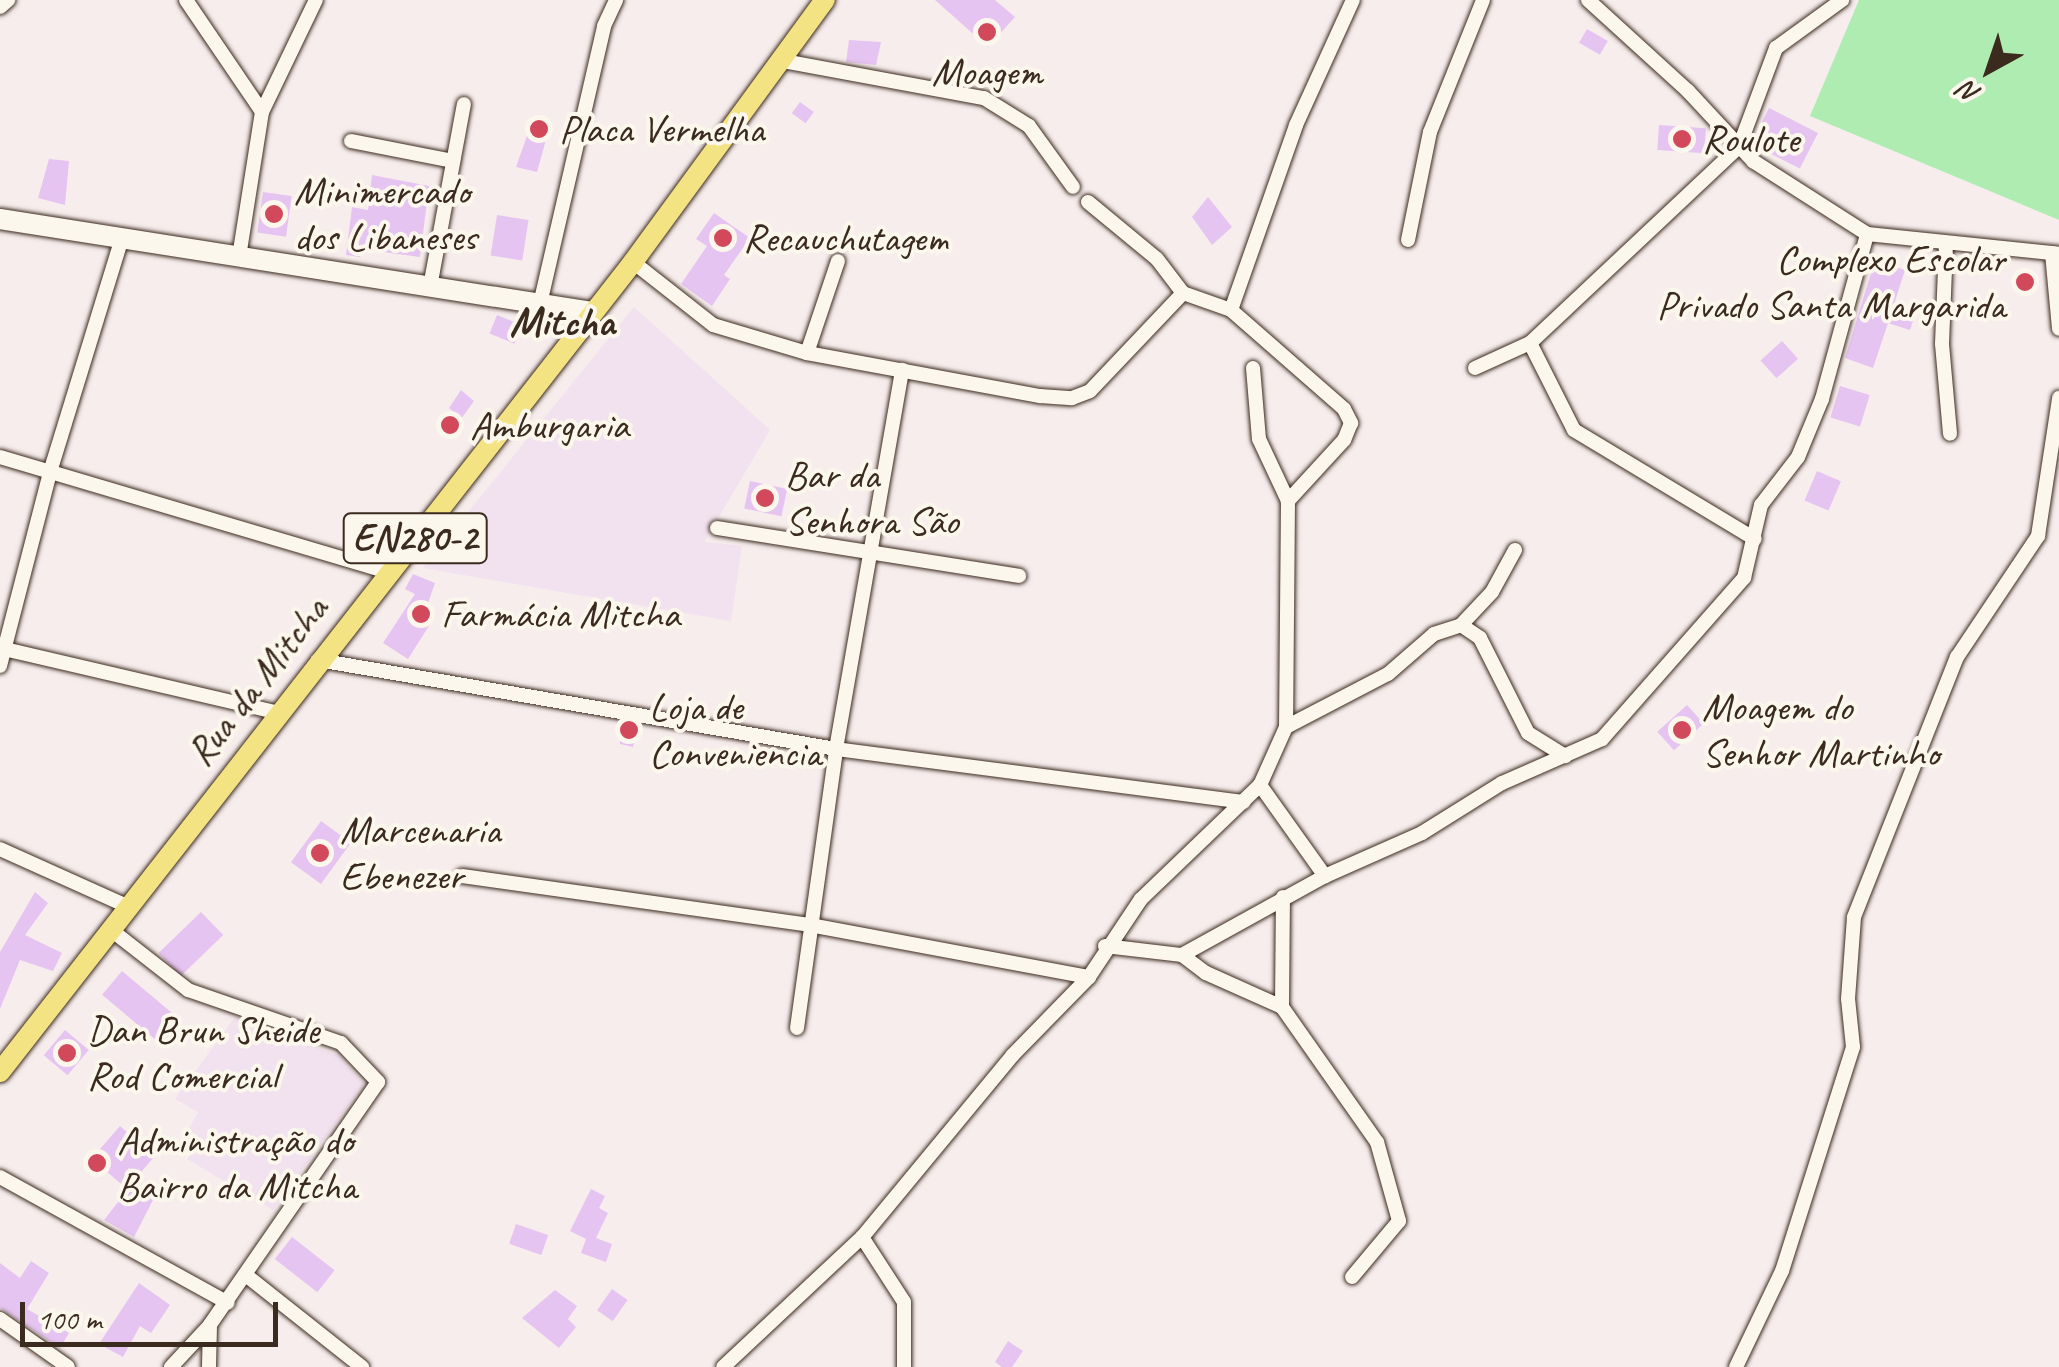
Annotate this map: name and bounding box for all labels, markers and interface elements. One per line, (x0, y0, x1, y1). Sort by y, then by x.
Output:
north arrow (1939, 20, 2039, 120)
marker: Moagem (976, 21, 998, 43)
place label: Moagem (932, 48, 1042, 96)
text: N (1952, 74, 1987, 112)
place label: Placa Vermelha (559, 105, 767, 153)
place label: Roulote (1702, 115, 1799, 163)
marker: Placa Vermelha (528, 118, 550, 140)
marker: Roulote (1671, 128, 1693, 150)
place label: Minimercado dos Libaneses (294, 167, 477, 261)
marker: Minimercado dos Libaneses (263, 203, 285, 225)
place label: Recauchutagem (743, 214, 948, 262)
marker: Recauchutagem (712, 227, 734, 249)
place label: Complexo Escolar Privado Santa Margarida (1656, 235, 2005, 329)
marker: Complexo Escolar Privado Santa Margarida (2014, 271, 2036, 293)
district label: Mitcha (510, 297, 614, 347)
place label: Amburgaria (470, 401, 629, 449)
marker: Amburgaria (439, 414, 461, 436)
place label: Bar da Senhora São (785, 451, 958, 545)
marker: Bar da Senhora São (754, 487, 776, 509)
road number: EN280-2 (342, 505, 488, 571)
street label: Rua da Mitcha (176, 587, 338, 775)
place label: Farmácia Mitcha (441, 590, 677, 638)
marker: Farmácia Mitcha (410, 603, 432, 625)
place label: Loja de Conveniencia (649, 683, 821, 777)
place label: Moagem do Senhor Martinho (1702, 683, 1940, 777)
marker: Loja de Conveniencia (618, 719, 640, 741)
marker: Moagem do Senhor Martinho (1671, 719, 1693, 741)
place label: Marcenaria Ebenezer (340, 806, 500, 900)
marker: Marcenaria Ebenezer (309, 842, 331, 864)
place label: Dan Brun Sheide Rod Comercial (87, 1006, 321, 1100)
marker: Dan Brun Sheide Rod Comercial (56, 1042, 78, 1064)
place label: Administração do Bairro da Mitcha (117, 1116, 356, 1210)
marker: Administração do Bairro da Mitcha (86, 1152, 108, 1174)
scale bar (25, 1282, 282, 1344)
text: 100 m (37, 1300, 102, 1338)

